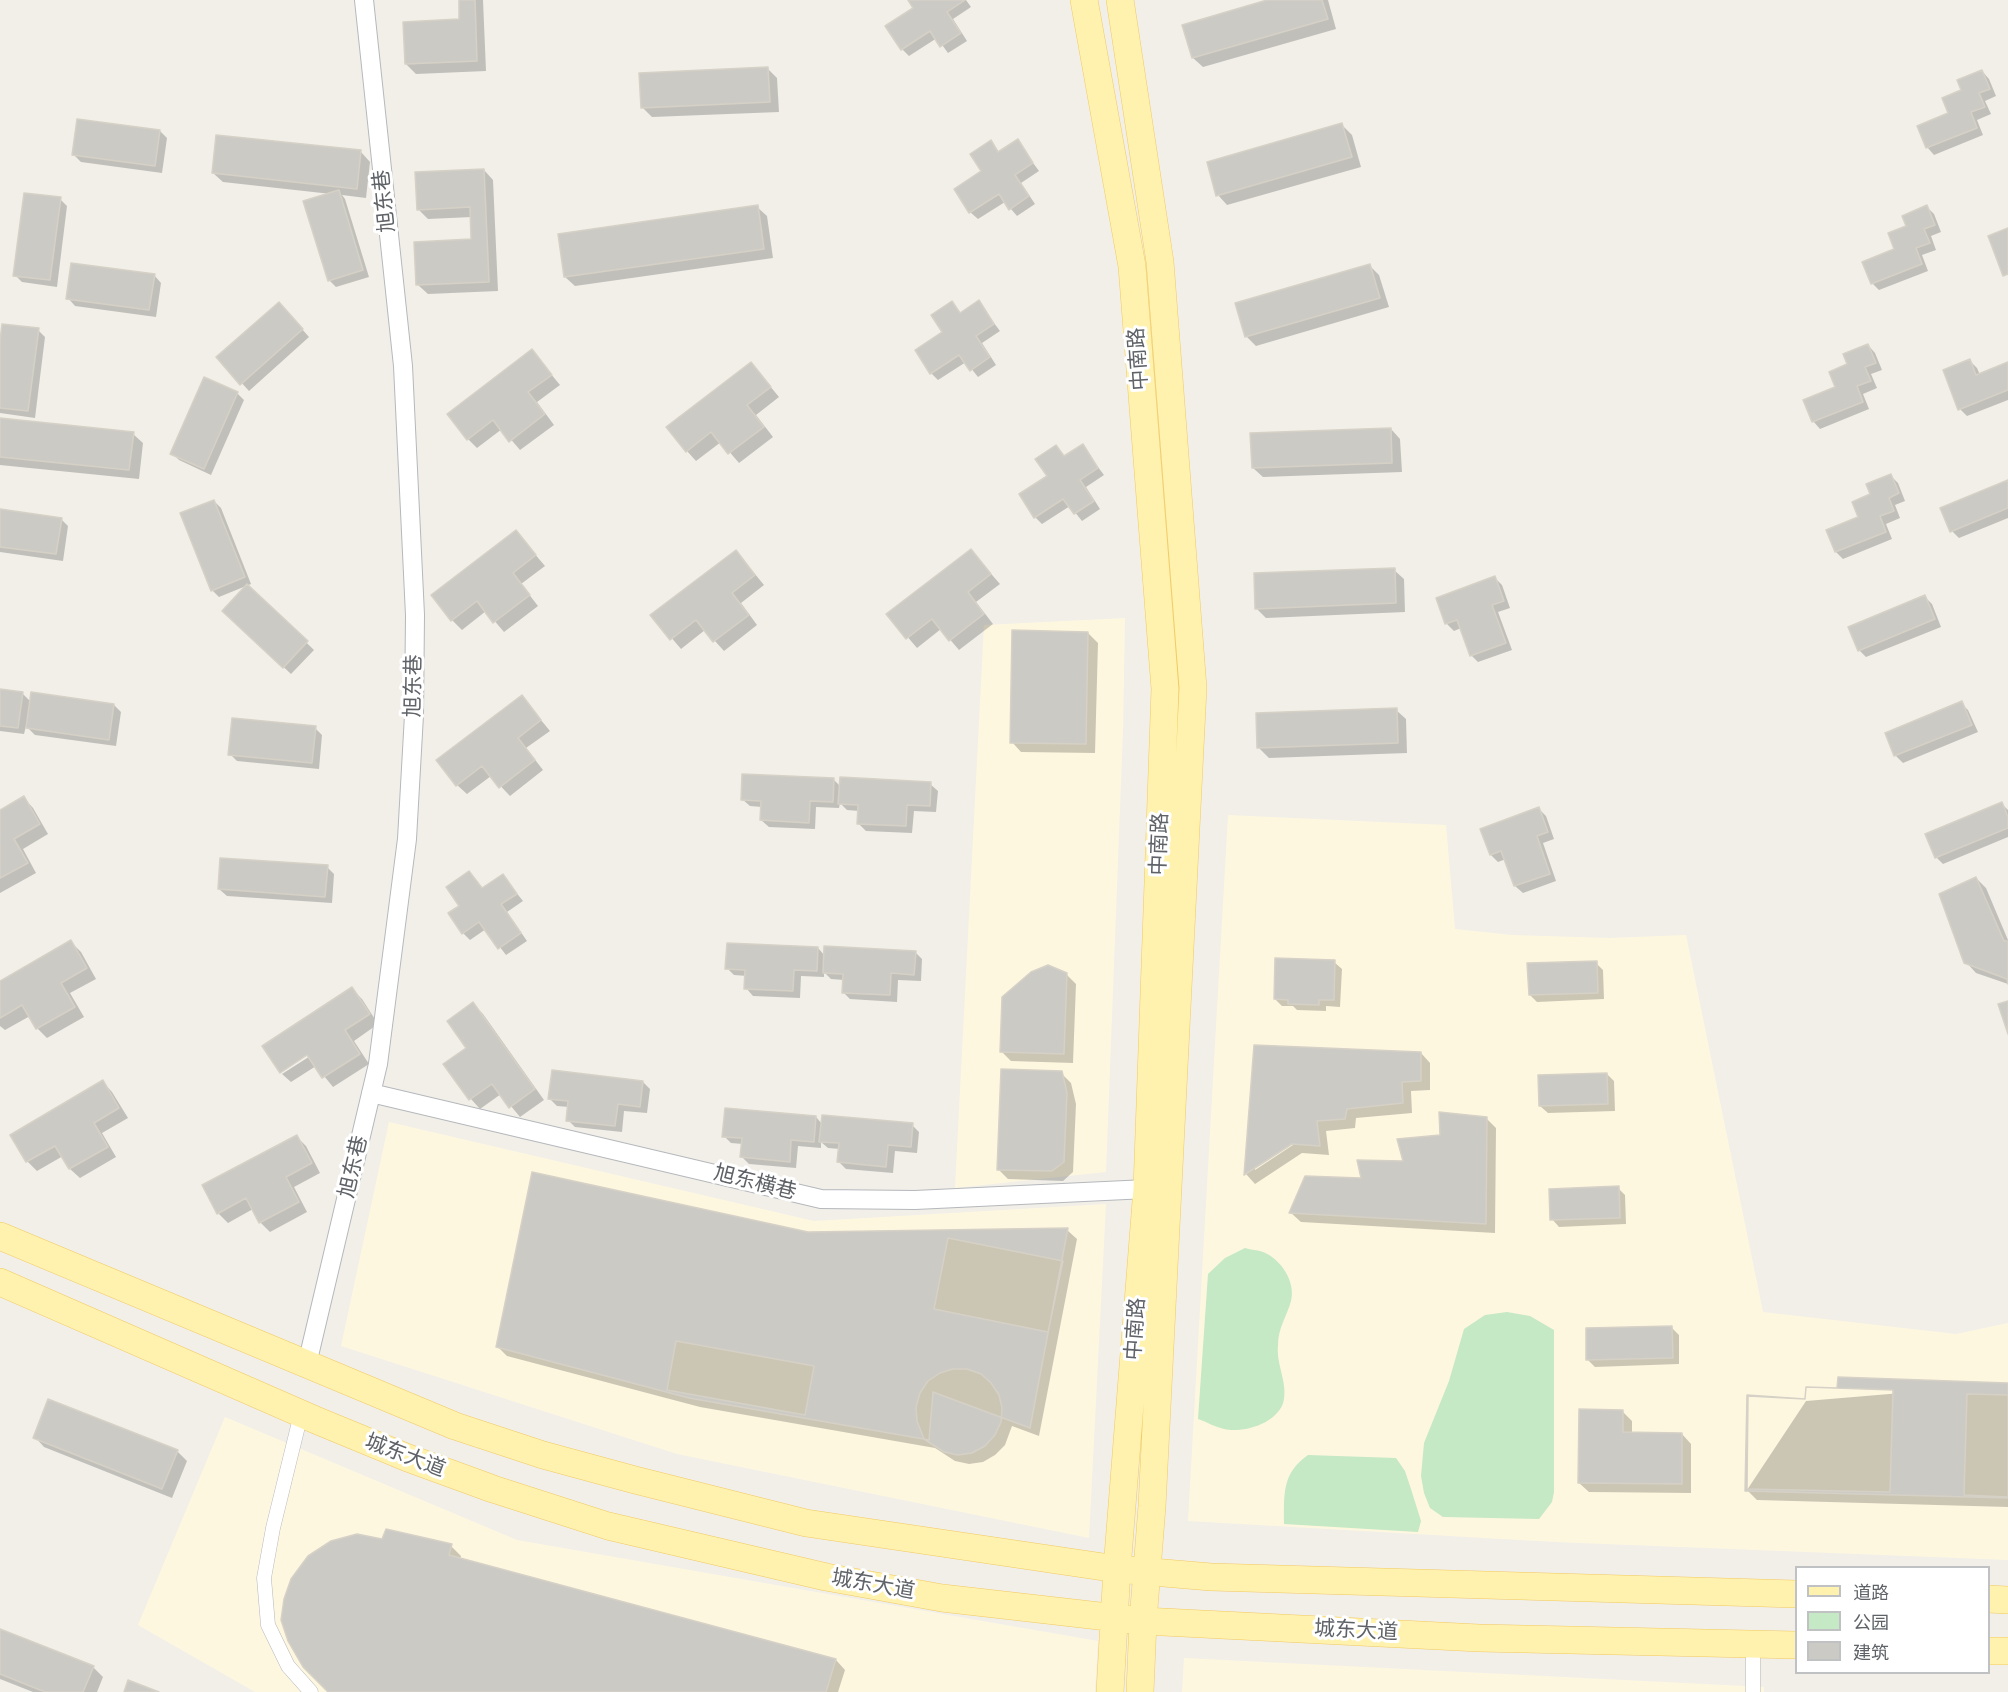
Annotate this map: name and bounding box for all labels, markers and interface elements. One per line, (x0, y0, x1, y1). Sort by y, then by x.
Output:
street label: 旭东巷 (369, 168, 401, 234)
street label: 中南路 (1124, 327, 1154, 391)
street label: 旭东巷 (401, 654, 427, 718)
street label: 中南路 (1146, 812, 1174, 876)
street label: 旭东巷 (335, 1133, 373, 1201)
street label: 旭东横巷 (711, 1161, 799, 1205)
street label: 中南路 (1121, 1297, 1151, 1361)
street label: 城东大道 (361, 1429, 449, 1483)
street label: 城东大道 (829, 1565, 917, 1605)
legend (1795, 1566, 1990, 1674)
text: 道路 (1853, 1582, 1889, 1604)
text: 公园 (1853, 1612, 1889, 1634)
street label: 城东大道 (1313, 1616, 1399, 1646)
text: 建筑 (1853, 1642, 1889, 1664)

